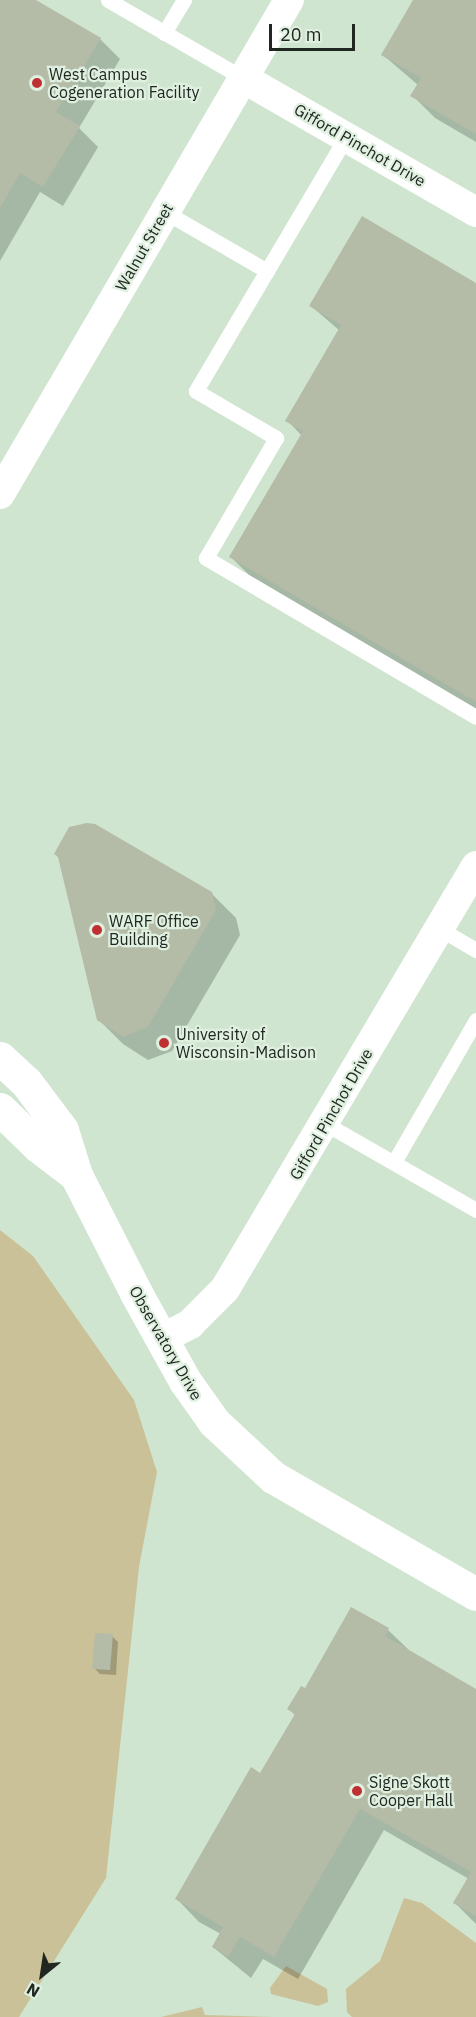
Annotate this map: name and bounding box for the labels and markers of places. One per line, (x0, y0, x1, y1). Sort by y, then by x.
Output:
place label: West Campus Cogeneration Facility (49, 64, 200, 102)
marker: West Campus Cogeneration Facility (30, 76, 44, 90)
place label: WARF Office Building (109, 911, 199, 949)
marker: WARF Office Building (90, 923, 104, 937)
place label: University of Wisconsin-Madison (176, 1024, 316, 1062)
marker: University of Wisconsin-Madison (157, 1036, 171, 1050)
place label: Signe Skott Cooper Hall (369, 1772, 453, 1810)
marker: Signe Skott Cooper Hall (350, 1784, 364, 1798)

